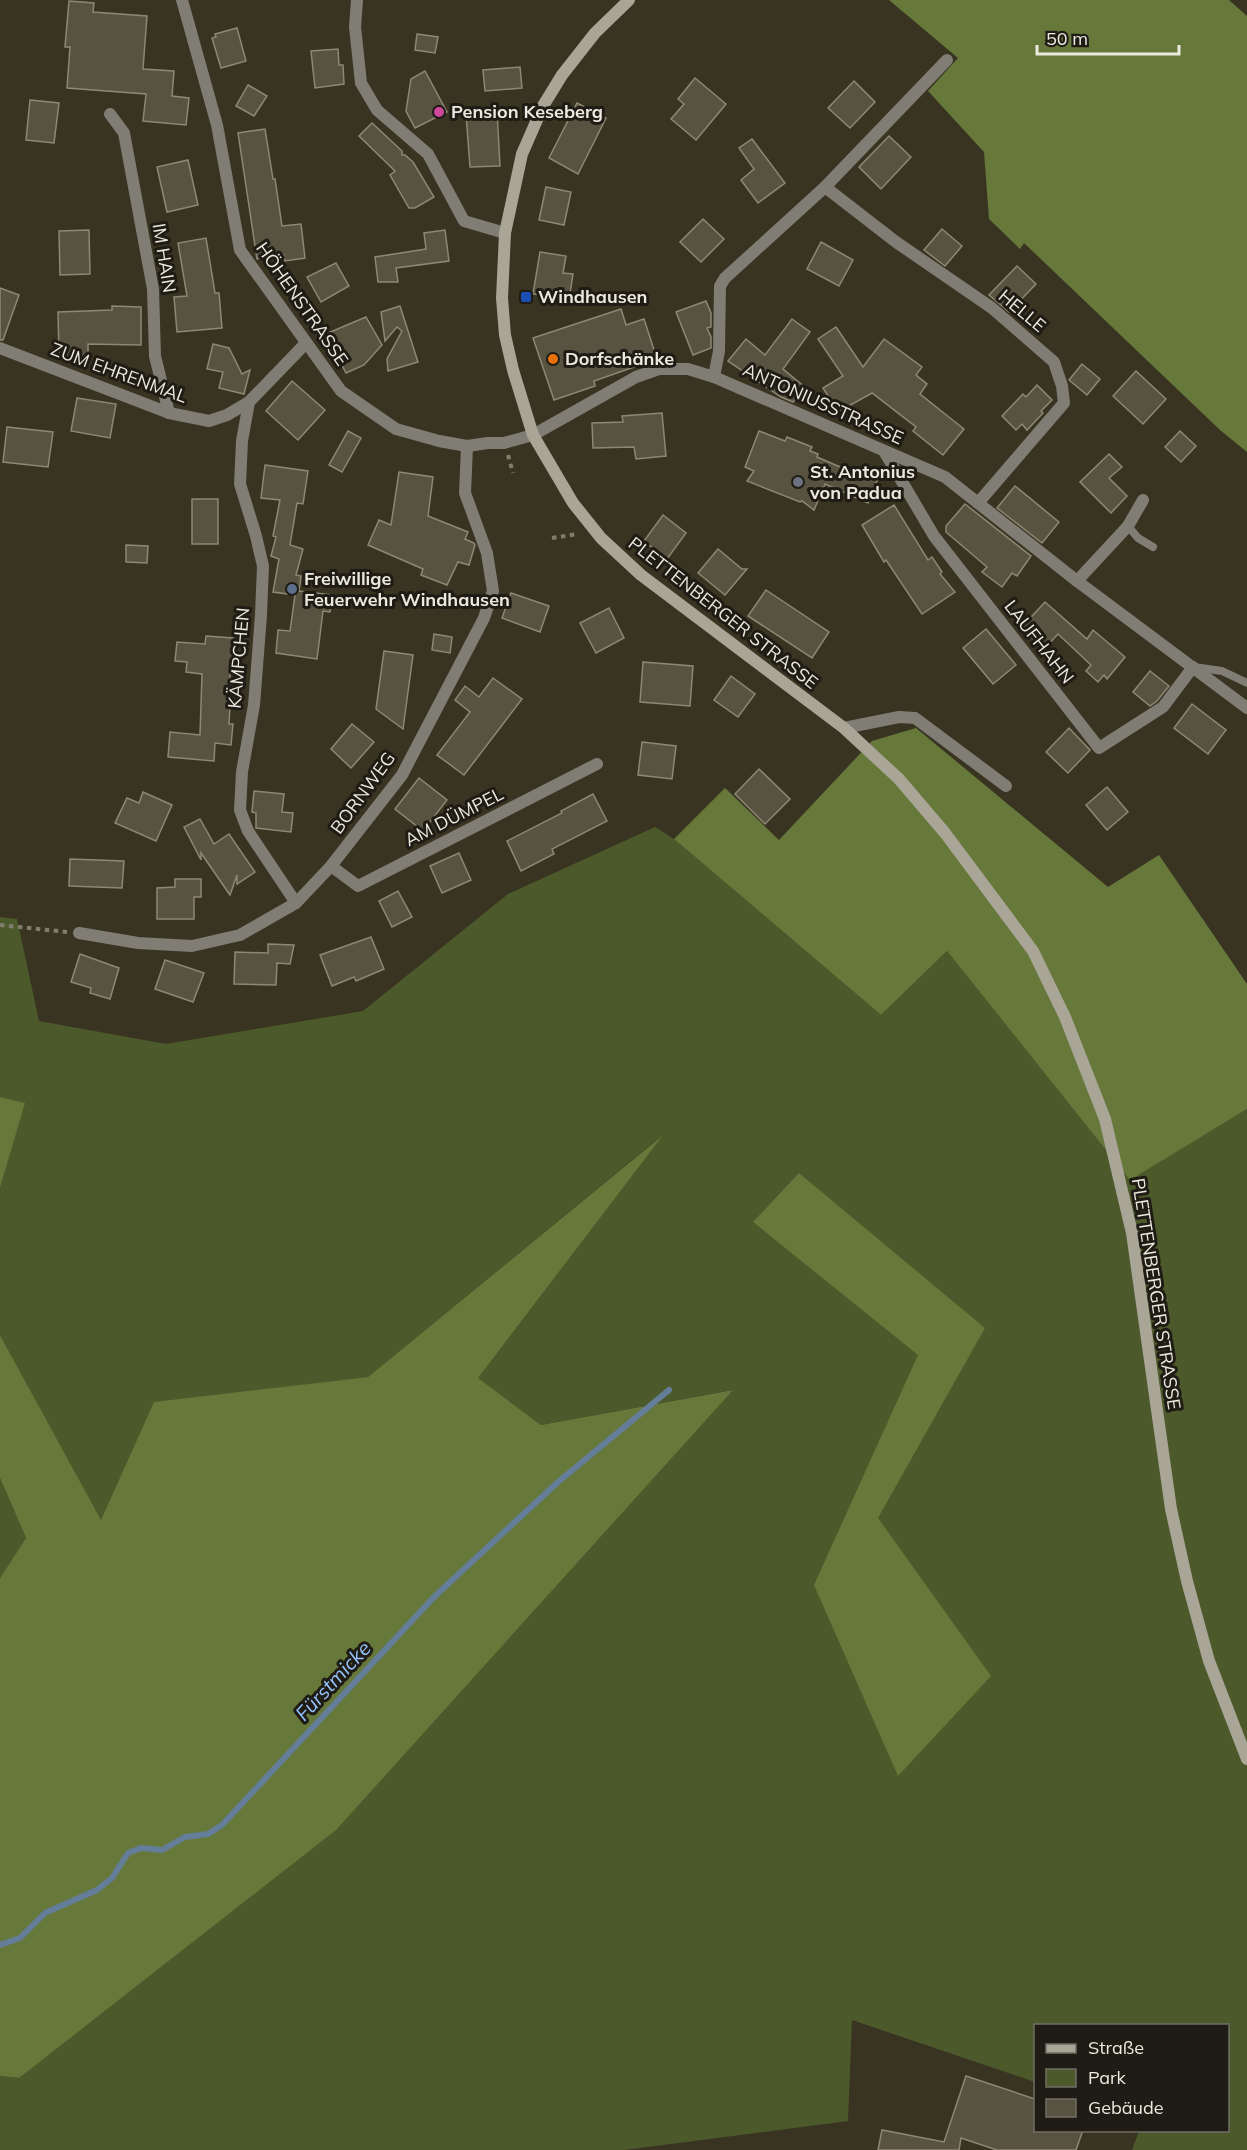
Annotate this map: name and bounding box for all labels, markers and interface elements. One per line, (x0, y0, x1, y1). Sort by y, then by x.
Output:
scale bar (1037, 18, 1180, 56)
text: 50 m (1046, 27, 1088, 50)
place label: Pension Keseberg (451, 100, 603, 123)
marker: Pension Keseberg (432, 105, 446, 119)
street label: IM HAIN (148, 222, 181, 294)
street label: HÖHENSTRASSE (251, 237, 354, 370)
street label: HELLE (994, 284, 1051, 337)
place label: Windhausen (538, 285, 647, 308)
marker: Windhausen (519, 290, 533, 304)
street label: ZUM EHRENMAL (48, 337, 191, 408)
place label: Dorfschänke (565, 347, 674, 370)
marker: Dorfschänke (546, 352, 560, 366)
street label: ANTONIUSSTRASSE (739, 358, 907, 449)
place label: St. Antonius von Padua (809, 460, 915, 504)
marker: St. Antonius von Padua (791, 475, 805, 489)
street label: PLETTENBERGER STRASSE (624, 531, 823, 694)
place label: Freiwillige Feuerwehr Windhausen (304, 567, 510, 611)
marker: Freiwillige Feuerwehr Windhausen (285, 582, 299, 596)
street label: LAUFHAHN (1000, 595, 1079, 688)
street label: KÄMPCHEN (223, 606, 254, 709)
street label: BORNWEG (325, 747, 400, 838)
street label: AM DÜMPEL (401, 782, 507, 851)
street label: PLETTENBERGER STRASSE (1127, 1176, 1186, 1411)
water label: Fürstmicke (289, 1636, 376, 1726)
legend (1034, 2024, 1229, 2132)
text: Straße (1088, 2036, 1144, 2059)
text: Park (1088, 2066, 1127, 2089)
text: Gebäude (1088, 2096, 1164, 2119)

